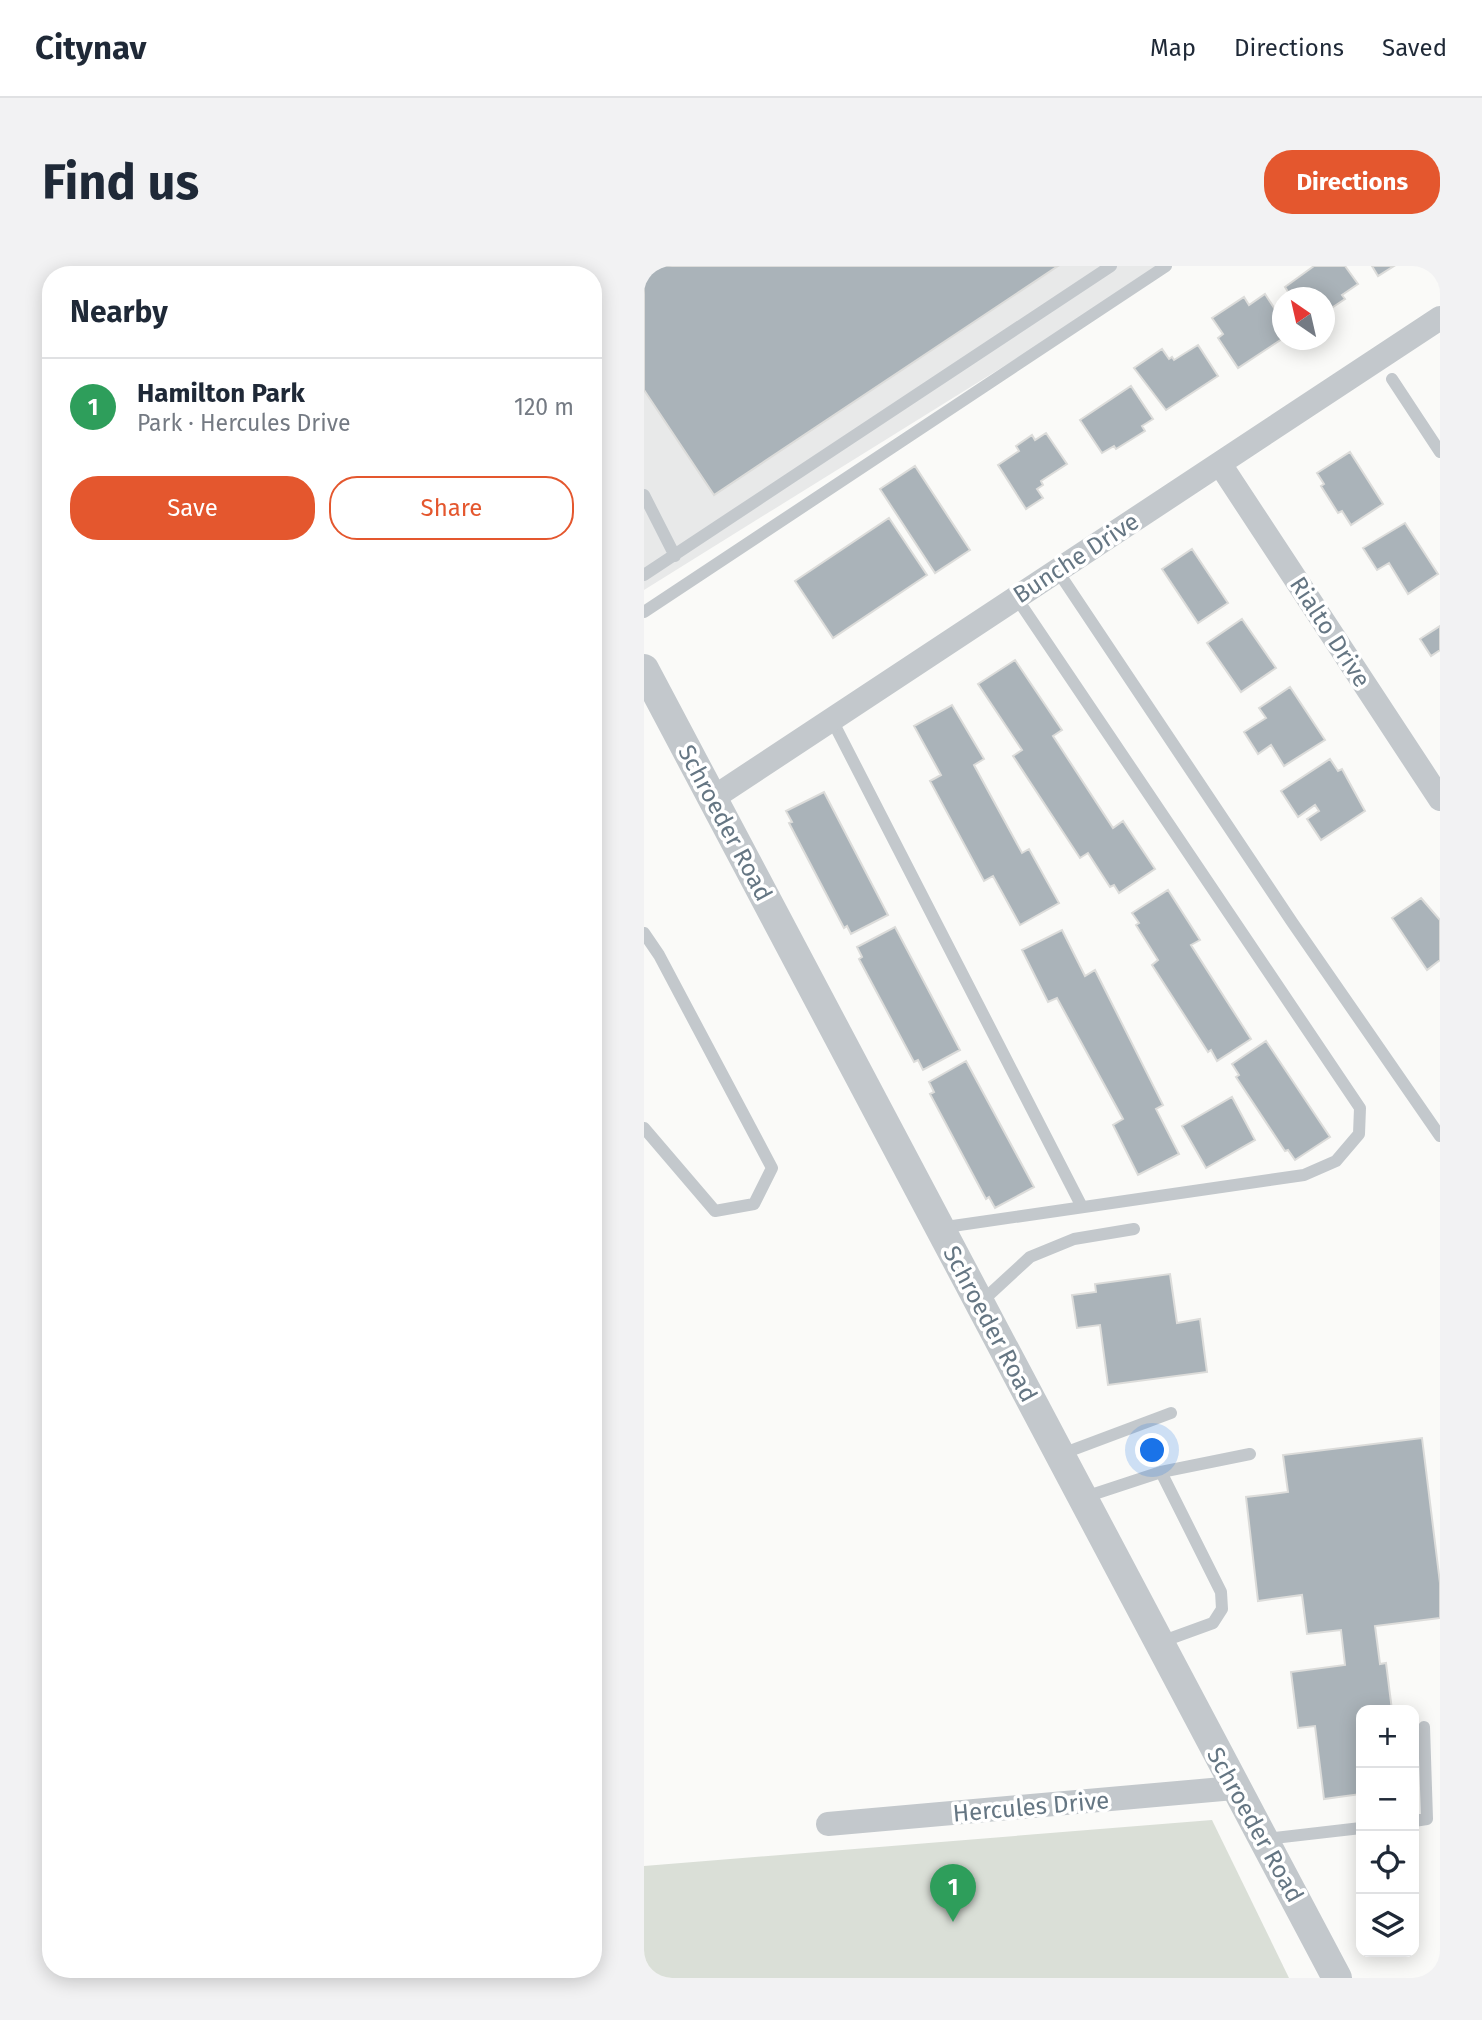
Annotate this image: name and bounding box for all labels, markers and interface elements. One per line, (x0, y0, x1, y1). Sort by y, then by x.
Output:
text: Citynav (35, 28, 147, 68)
text: Map (1150, 34, 1196, 62)
text: Directions (1234, 34, 1344, 62)
text: Saved (1382, 34, 1447, 62)
button: Directions (1264, 150, 1440, 214)
text: Find us (42, 153, 199, 212)
north arrow (1272, 287, 1335, 350)
text: Nearby (70, 294, 168, 330)
text: Hamilton Park (137, 378, 305, 409)
text: 1 (88, 393, 98, 421)
text: 120 m (514, 393, 574, 421)
text: Park · Hercules Drive (137, 409, 350, 437)
button: Save (70, 476, 315, 540)
button: Share (329, 476, 574, 540)
street label: Bunche Drive (1008, 507, 1144, 609)
street label: Rialto Drive (1284, 571, 1376, 693)
street label: Schroeder Road (672, 740, 778, 906)
street label: Schroeder Road (937, 1241, 1043, 1407)
your location (1135, 1433, 1169, 1467)
map controls (1356, 1705, 1419, 1957)
button: + (1356, 1705, 1419, 1768)
street label: Schroeder Road (1201, 1743, 1309, 1907)
button: − (1356, 1768, 1419, 1831)
street label: Hercules Drive (952, 1786, 1110, 1828)
button: locate (1356, 1831, 1419, 1894)
pin: 1 (930, 1864, 976, 1922)
button: layers (1356, 1894, 1419, 1957)

